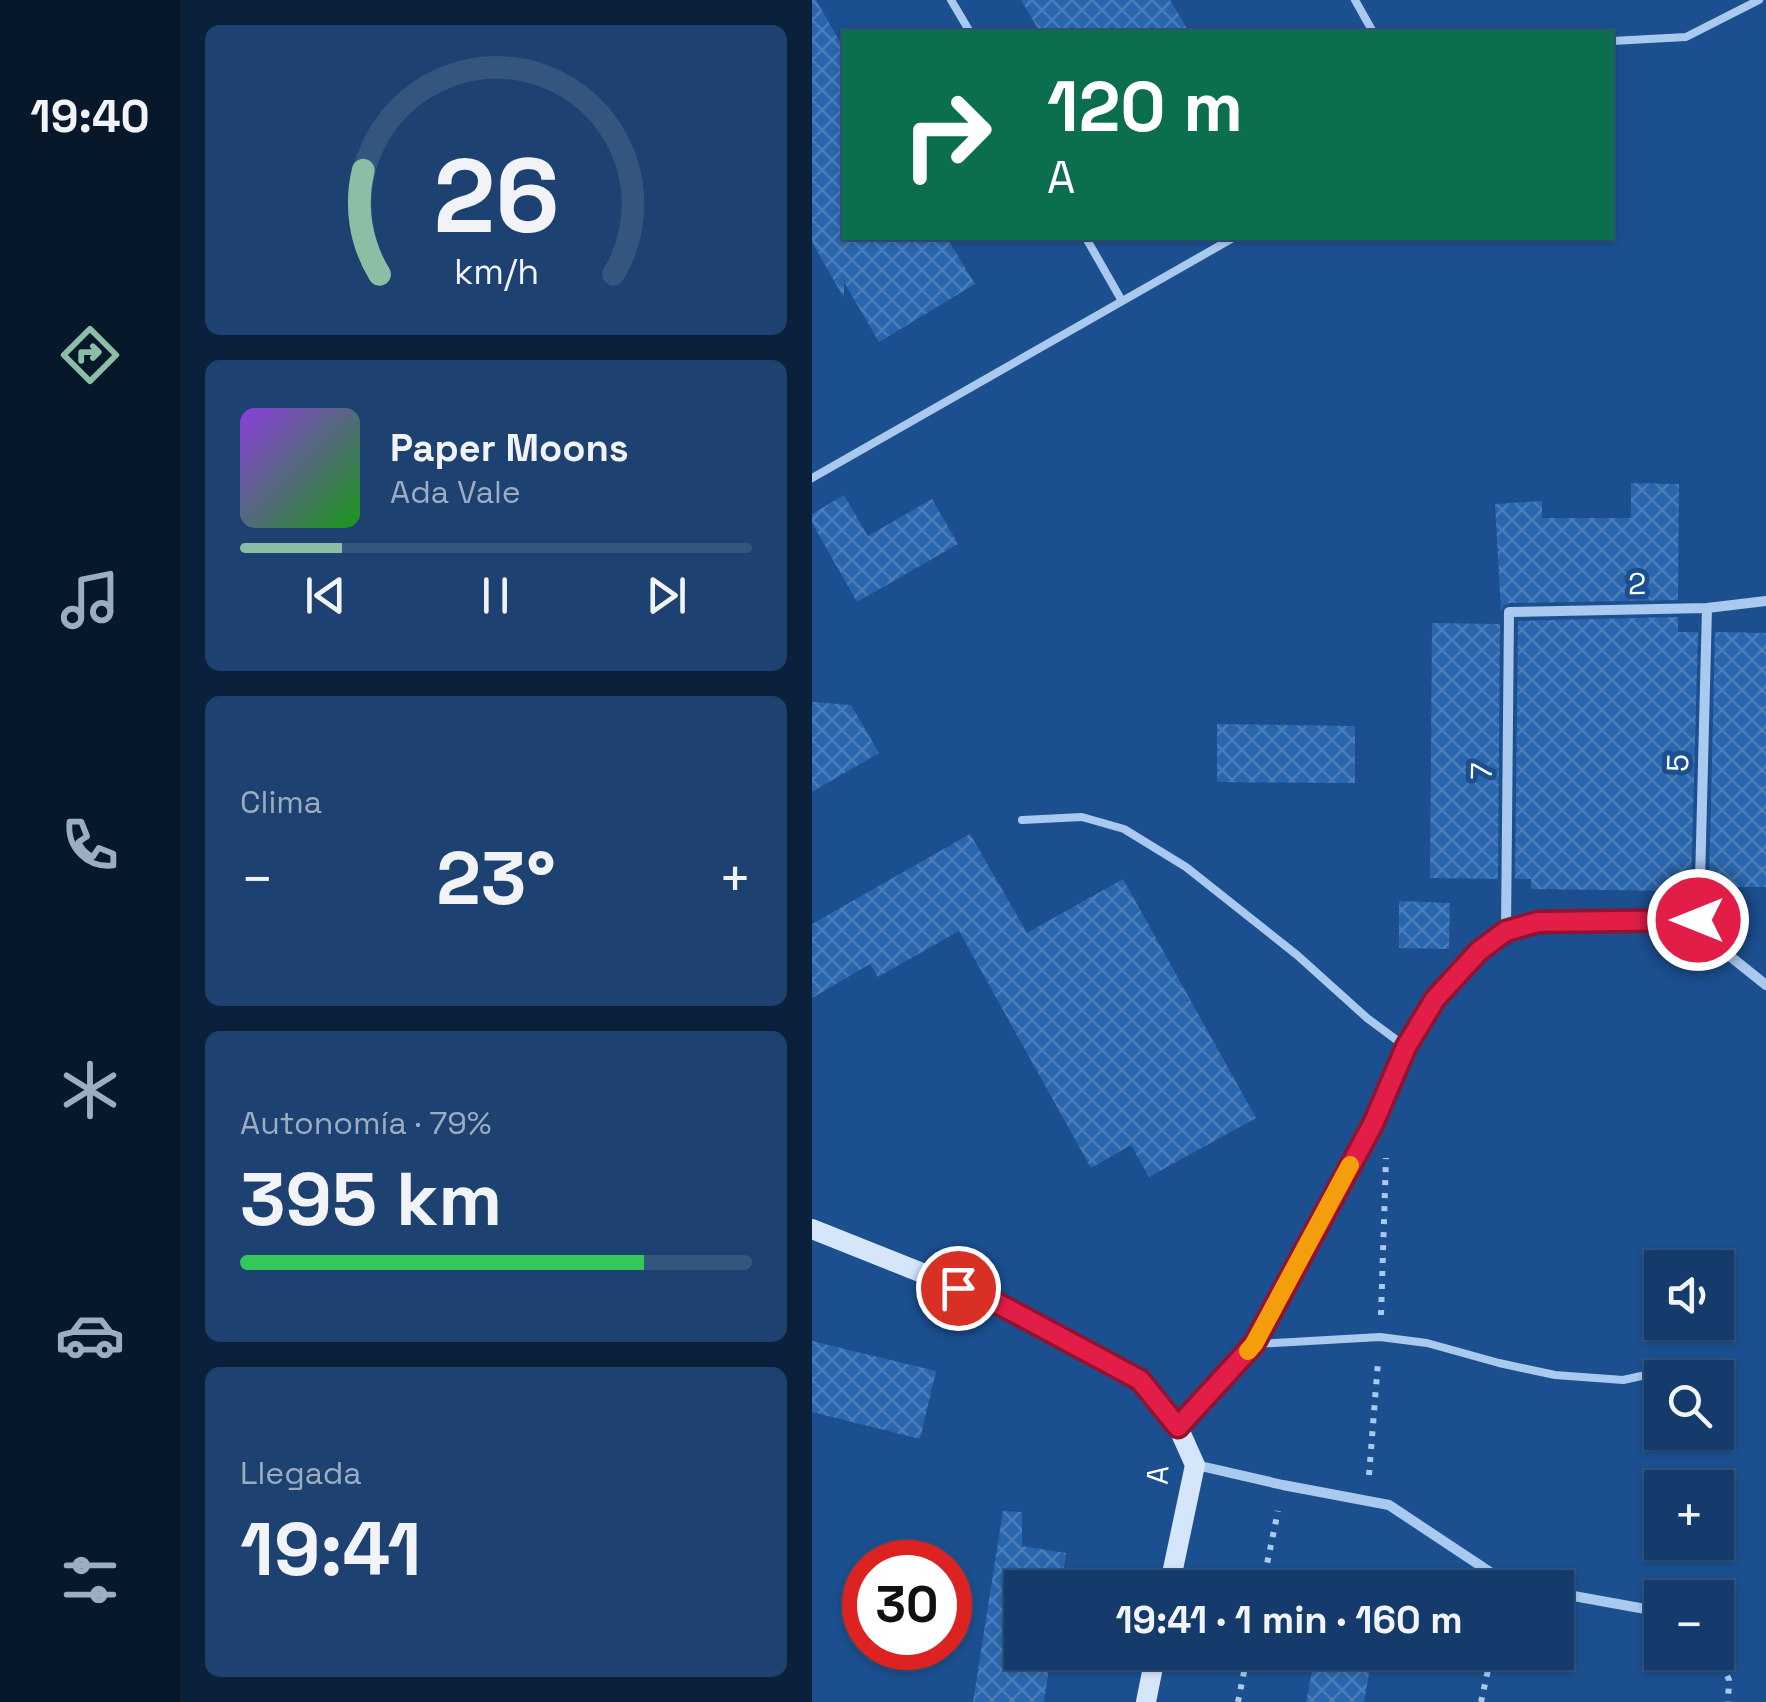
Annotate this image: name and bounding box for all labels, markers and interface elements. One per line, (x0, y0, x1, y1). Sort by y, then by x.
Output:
text: 120 m (1047, 62, 1243, 151)
icon: right (882, 70, 1012, 200)
text: 19:40 (30, 88, 150, 145)
text: 26 (433, 130, 559, 262)
text: A (1047, 149, 1075, 206)
text: km/h (453, 249, 539, 294)
icon: directions (55, 320, 125, 390)
text: Paper Moons (390, 424, 629, 472)
text: Ada Vale (390, 472, 521, 512)
street label: 2 (1628, 564, 1646, 603)
icon: music (55, 565, 125, 635)
icon: previous (298, 568, 353, 623)
icon: pause (468, 568, 523, 623)
icon: next (639, 568, 694, 623)
street label: 5 (1658, 753, 1697, 773)
street label: 7 (1462, 762, 1501, 780)
text: Clima (240, 782, 322, 822)
icon: phone (55, 810, 125, 880)
text: 23° (436, 830, 556, 926)
text: − (240, 844, 274, 914)
text: + (718, 844, 752, 914)
position arrow (1646, 868, 1750, 972)
icon: climate (55, 1055, 125, 1125)
text: Autonomía · 79% (240, 1103, 492, 1143)
text: 395 km (240, 1151, 502, 1247)
pin (916, 1246, 1001, 1331)
map controls (1644, 1250, 1734, 1670)
button: sound (1644, 1250, 1734, 1340)
icon: arrive (931, 1261, 986, 1316)
icon: car (55, 1300, 125, 1370)
button: search (1644, 1360, 1734, 1450)
text: Llegada (240, 1453, 362, 1493)
street label: A (1138, 1464, 1177, 1485)
button: + (1644, 1470, 1734, 1560)
text: 19:41 (240, 1501, 421, 1597)
speed limit sign: 30 (842, 1540, 972, 1670)
icon: filters (55, 1545, 125, 1615)
button: − (1644, 1580, 1734, 1670)
text: 19:41 · 1 min · 160 m (1115, 1596, 1463, 1644)

